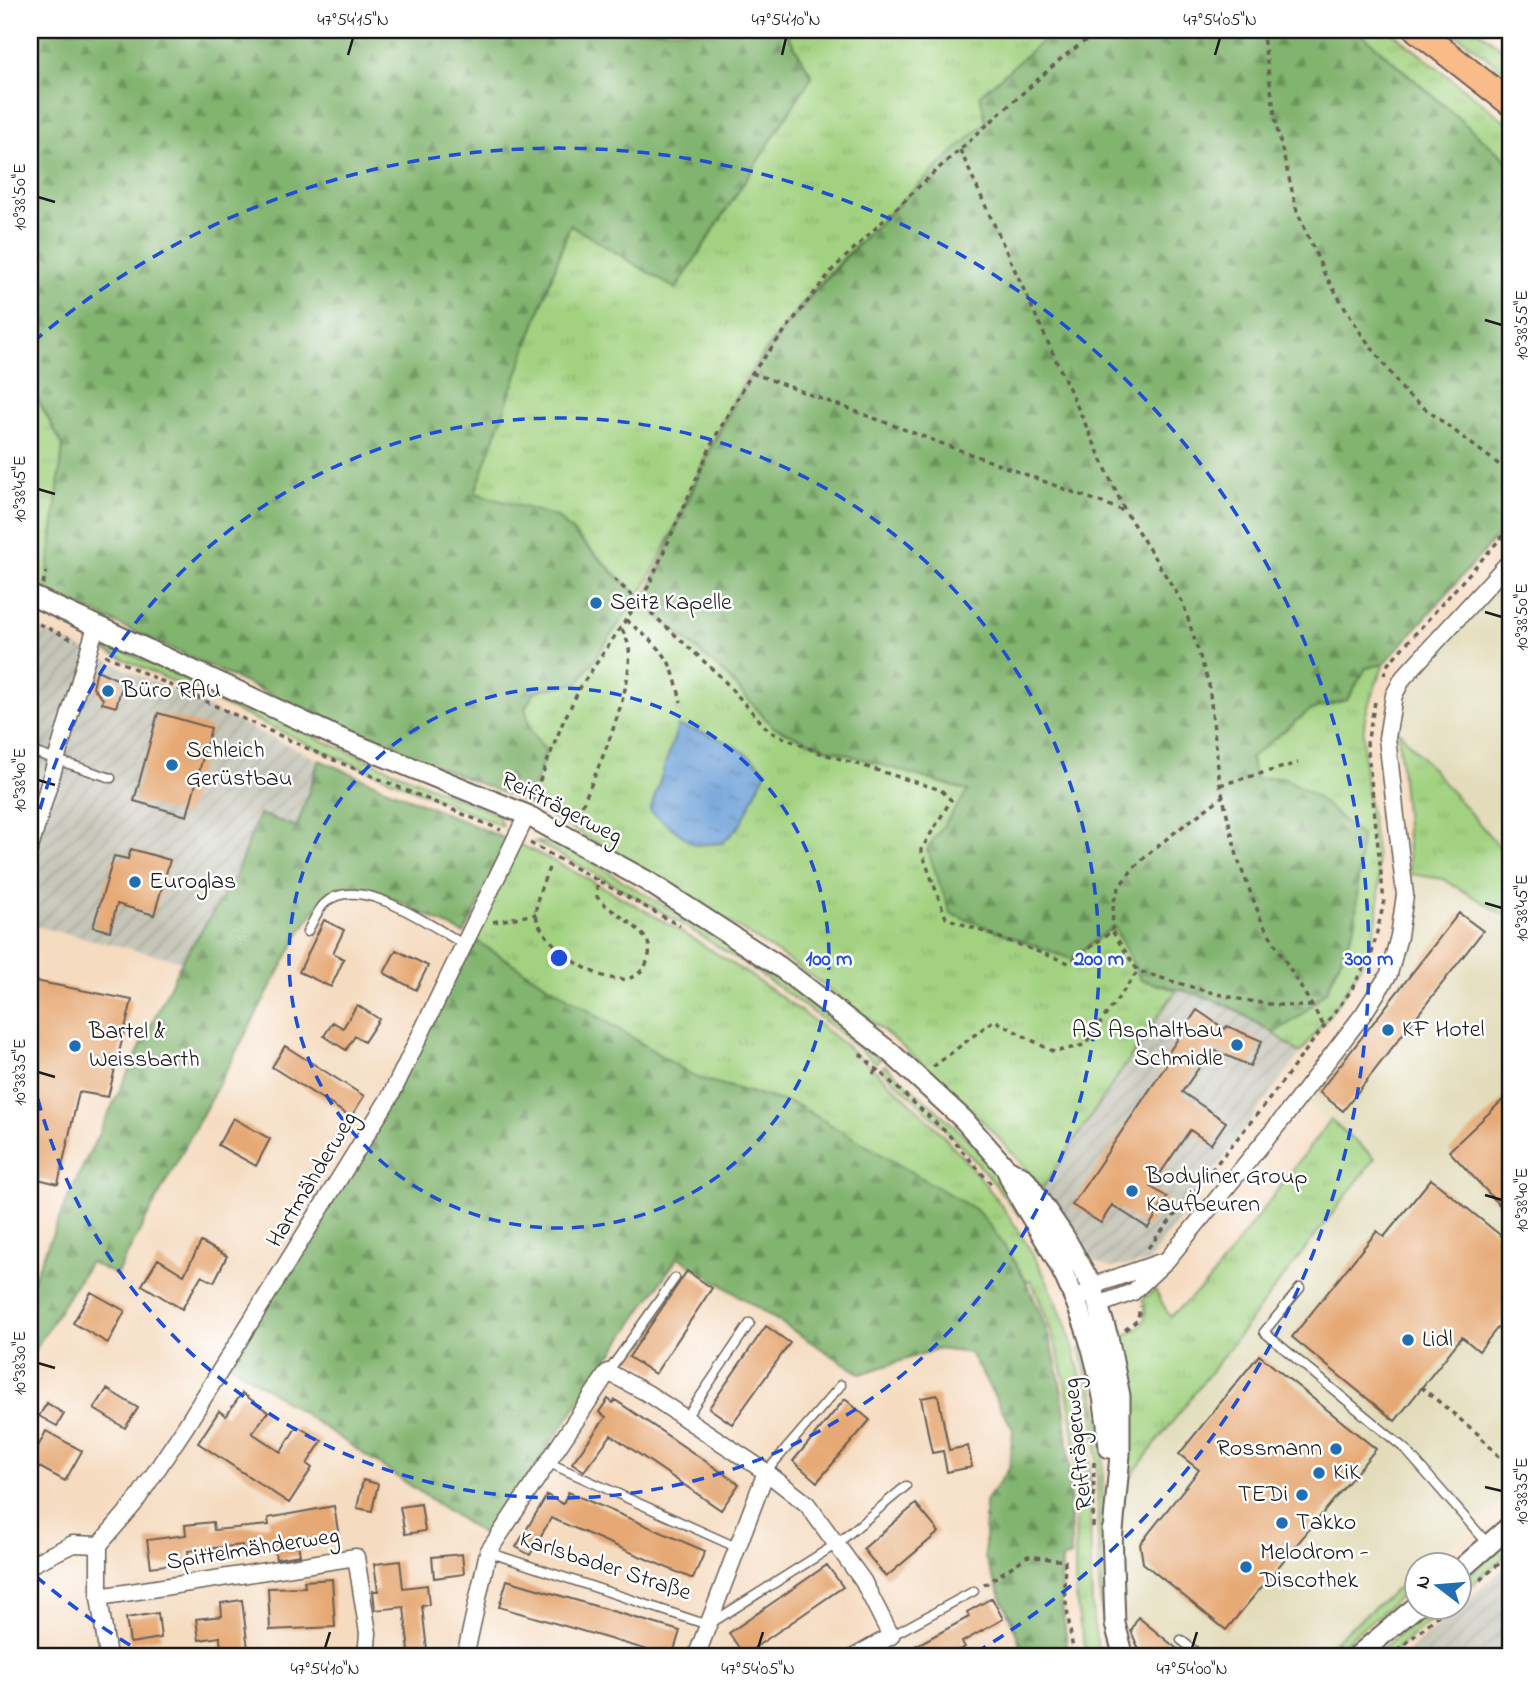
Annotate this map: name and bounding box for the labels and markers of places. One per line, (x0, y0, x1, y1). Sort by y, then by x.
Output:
place label: Seitz Kapelle (610, 586, 732, 621)
marker: Seitz Kapelle (588, 595, 604, 611)
place label: Büro RAU (121, 674, 221, 709)
marker: Büro RAU (100, 683, 116, 699)
place label: Schleich Gerüstbau (186, 734, 292, 797)
marker: Schleich Gerüstbau (164, 757, 180, 773)
place label: Euroglas (149, 865, 236, 900)
marker: Euroglas (127, 874, 143, 890)
centre of rings (547, 946, 571, 970)
place label: KF Hotel (1402, 1013, 1484, 1048)
place label: AS Asphaltbau Schmidle (1072, 1014, 1223, 1077)
place label: Bartel & Weissbarth (88, 1015, 200, 1078)
marker: KF Hotel (1380, 1022, 1396, 1038)
marker: AS Asphaltbau Schmidle (1229, 1037, 1245, 1053)
marker: Bartel & Weissbarth (67, 1038, 83, 1054)
place label: Bodyliner Group Kaufbeuren (1145, 1160, 1308, 1223)
marker: Bodyliner Group Kaufbeuren (1124, 1183, 1140, 1199)
place label: Lidl (1422, 1323, 1453, 1358)
marker: Lidl (1400, 1332, 1416, 1348)
place label: Rossmann (1217, 1432, 1322, 1467)
marker: Rossmann (1328, 1441, 1344, 1457)
place label: KiK (1333, 1456, 1361, 1491)
marker: KiK (1311, 1465, 1327, 1481)
place label: TEDi (1238, 1478, 1288, 1513)
marker: TEDi (1294, 1487, 1310, 1503)
place label: Takko (1296, 1506, 1356, 1541)
marker: Takko (1274, 1515, 1290, 1531)
place label: Melodrom - Discothek (1259, 1536, 1369, 1599)
marker: Melodrom - Discothek (1238, 1559, 1254, 1575)

